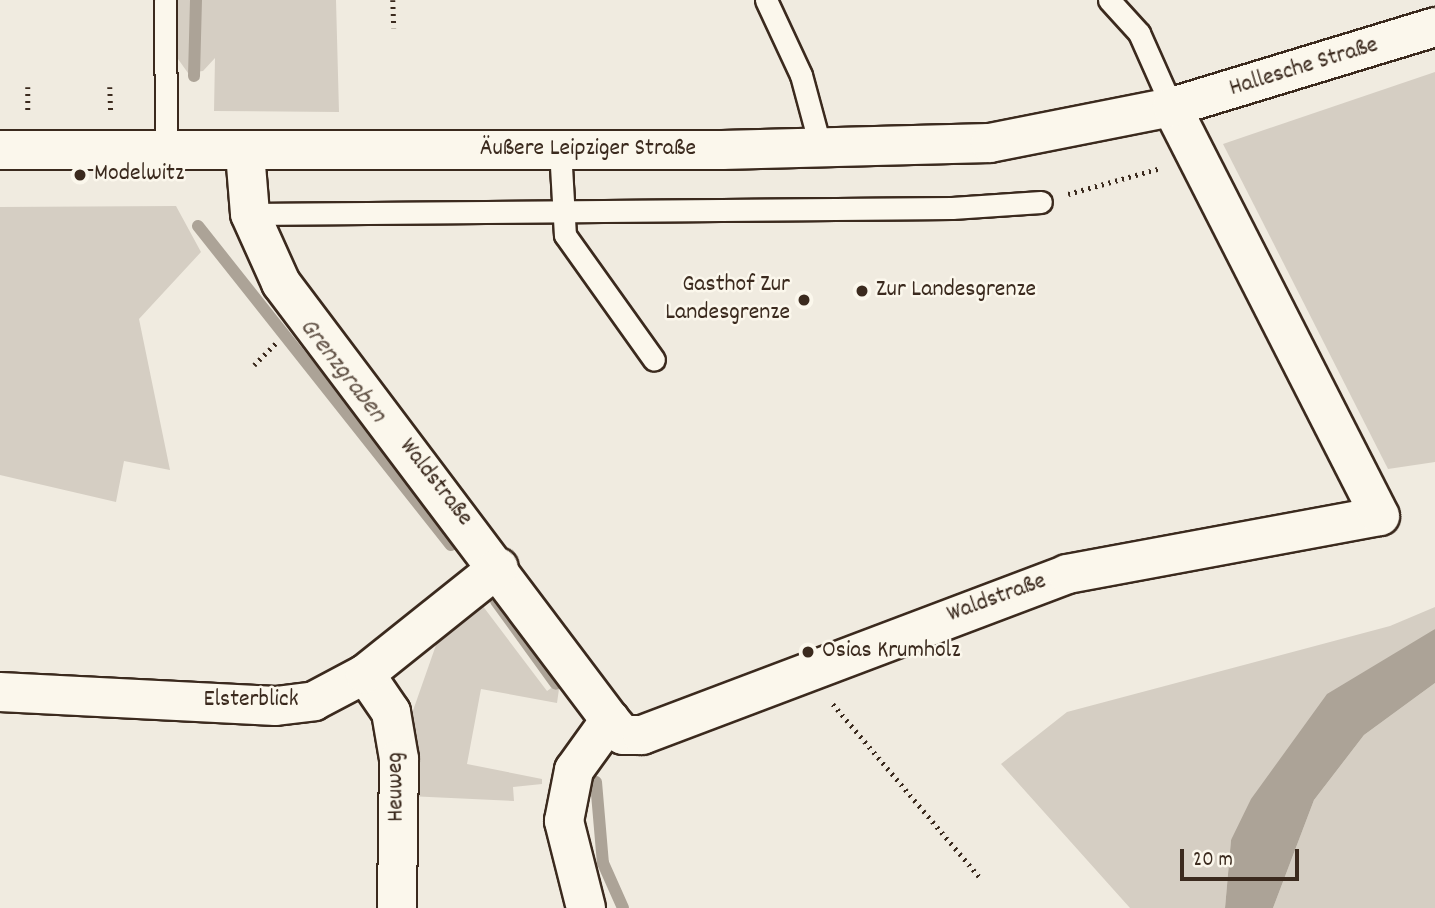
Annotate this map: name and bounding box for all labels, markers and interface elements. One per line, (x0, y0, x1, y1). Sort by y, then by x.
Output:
street label: Hallesche Straße (1226, 32, 1382, 104)
street label: Äußere Leipziger Straße (480, 136, 696, 164)
place label: Modelwitz (94, 161, 184, 189)
marker: Modelwitz (72, 167, 88, 183)
place label: Gasthof Zur Landesgrenze (665, 272, 790, 328)
place label: Zur Landesgrenze (876, 277, 1036, 305)
marker: Zur Landesgrenze (854, 283, 870, 299)
marker: Gasthof Zur Landesgrenze (796, 292, 812, 308)
water label: Grenzgraben (292, 313, 392, 429)
street label: Waldstraße (392, 434, 478, 532)
street label: Waldstraße (944, 568, 1050, 630)
place label: Osias Krumholz (822, 638, 960, 666)
marker: Osias Krumholz (800, 644, 816, 660)
street label: Elsterblick (203, 687, 299, 715)
street label: Heuweg (382, 752, 412, 822)
scale bar (1183, 834, 1302, 878)
text: 20 m (1193, 846, 1233, 876)

